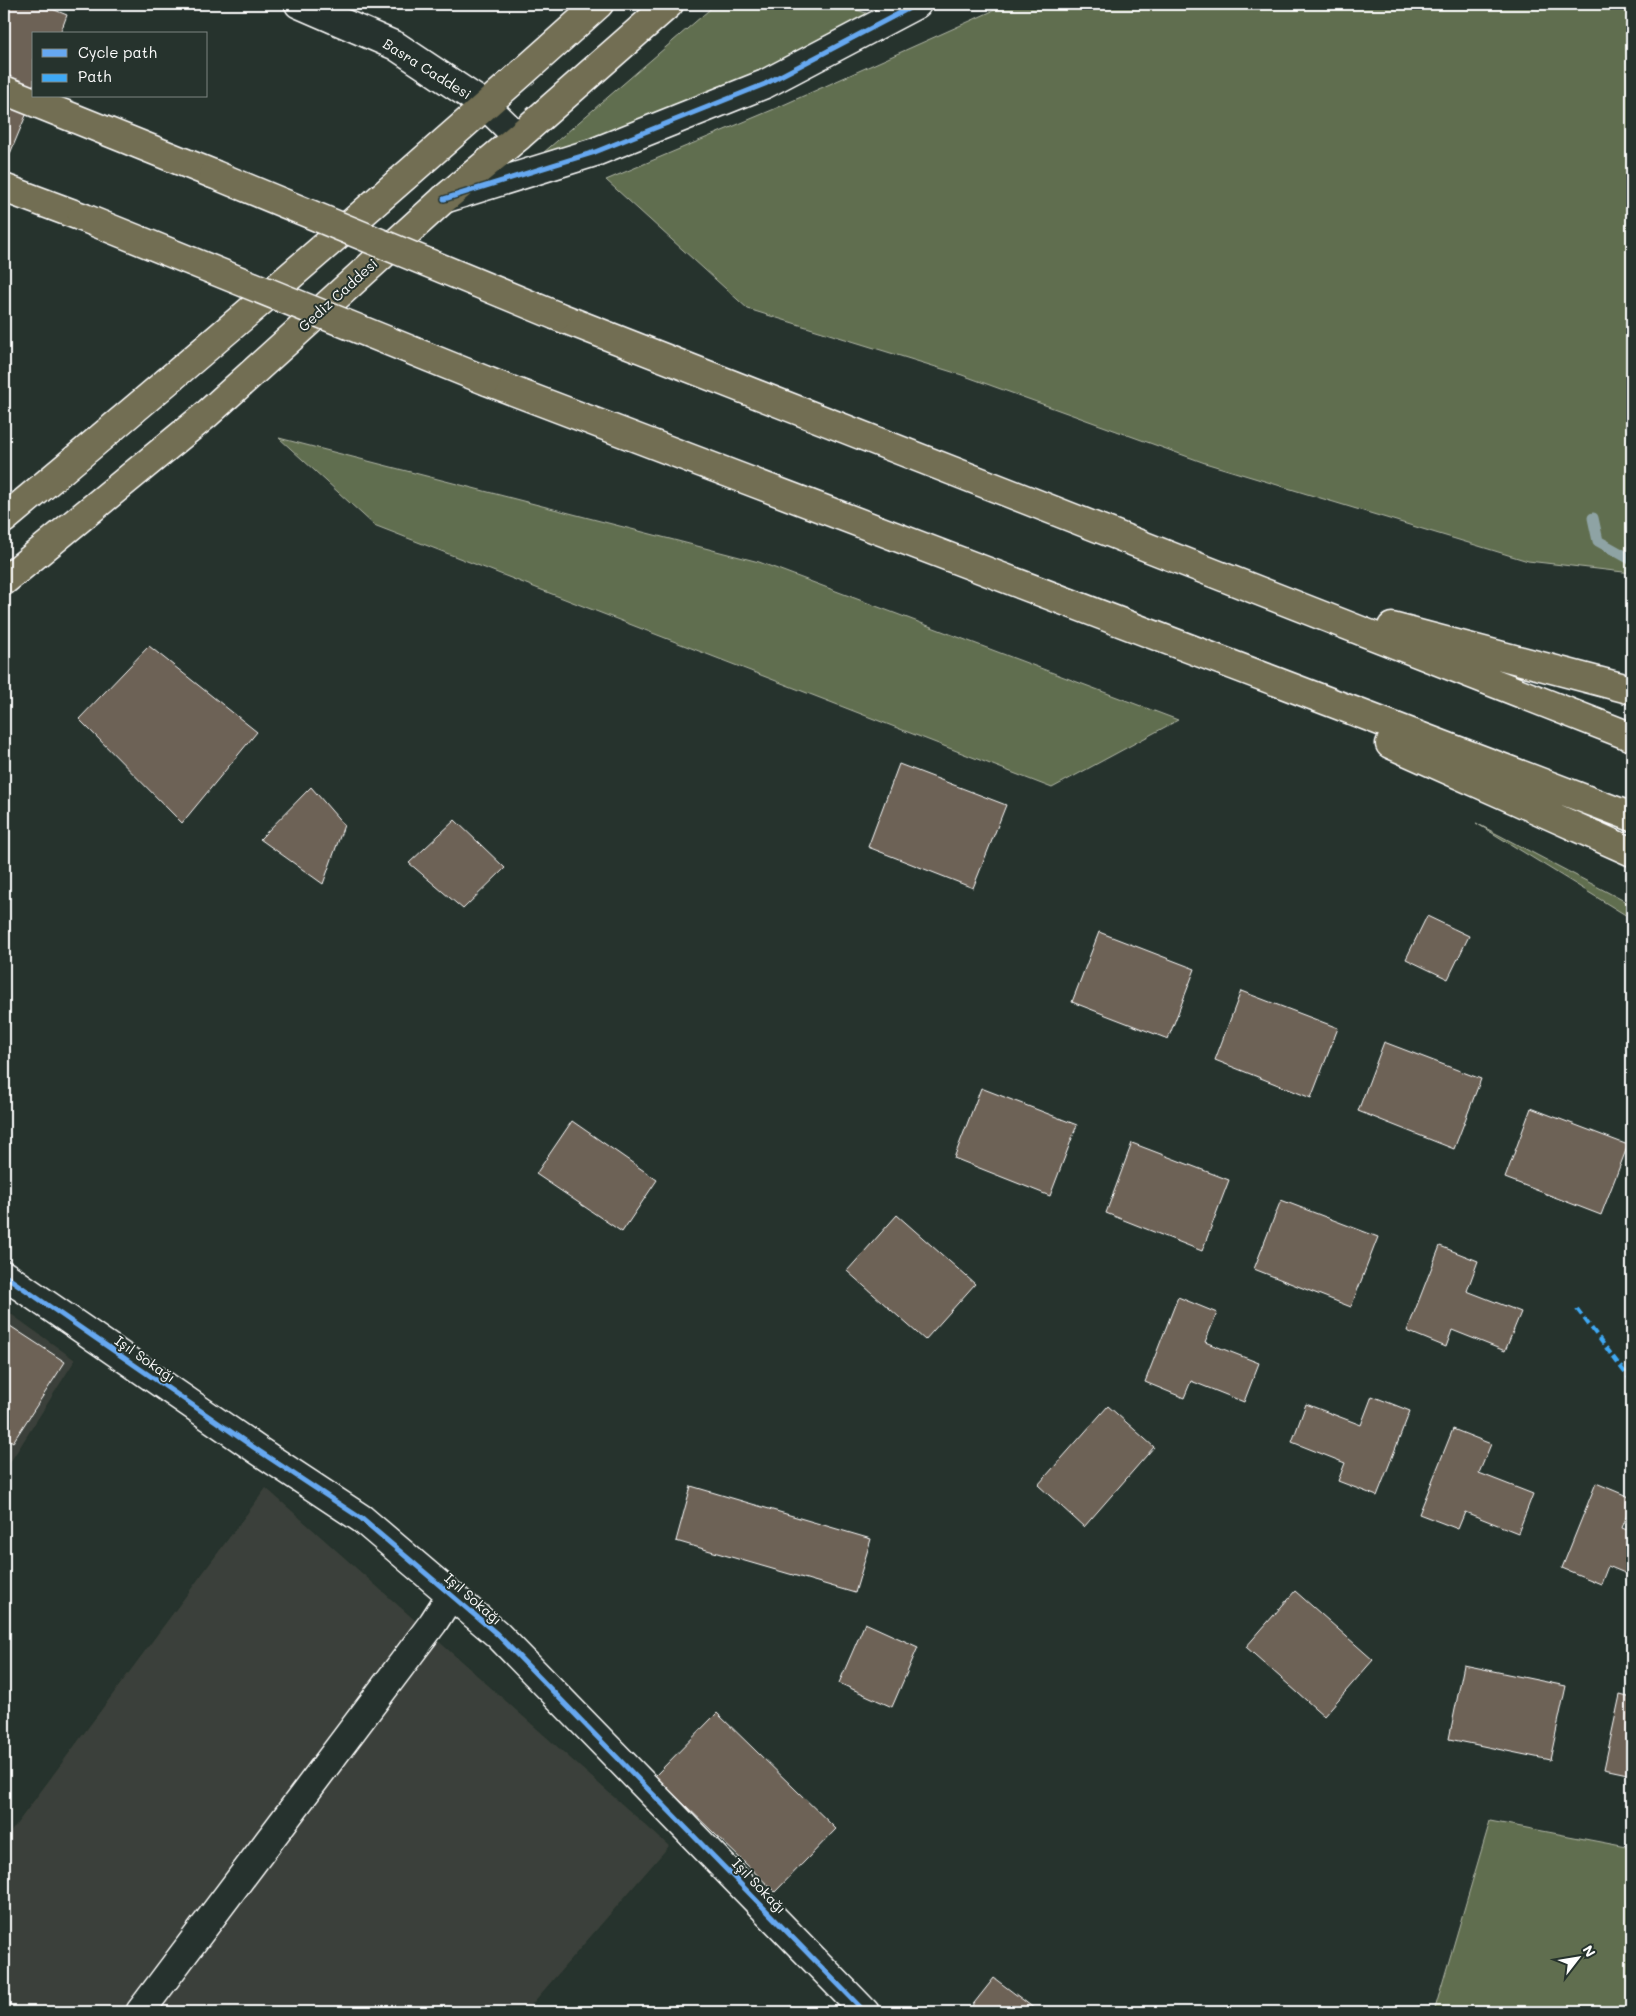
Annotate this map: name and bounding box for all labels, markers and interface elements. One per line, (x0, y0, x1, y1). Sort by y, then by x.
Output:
legend (32, 32, 208, 98)
street label: Basra Caddesi (380, 34, 475, 103)
text: Cycle path (78, 42, 157, 62)
text: Path (78, 66, 112, 86)
street label: Gediz Caddesi (294, 254, 381, 335)
street label: Işıl Sokağı (111, 1331, 179, 1387)
street label: Işıl Sokağı (441, 1568, 506, 1629)
street label: Işıl Sokağı (728, 1854, 791, 1917)
north arrow (1554, 1934, 1604, 1984)
text: N (1579, 1942, 1600, 1961)

